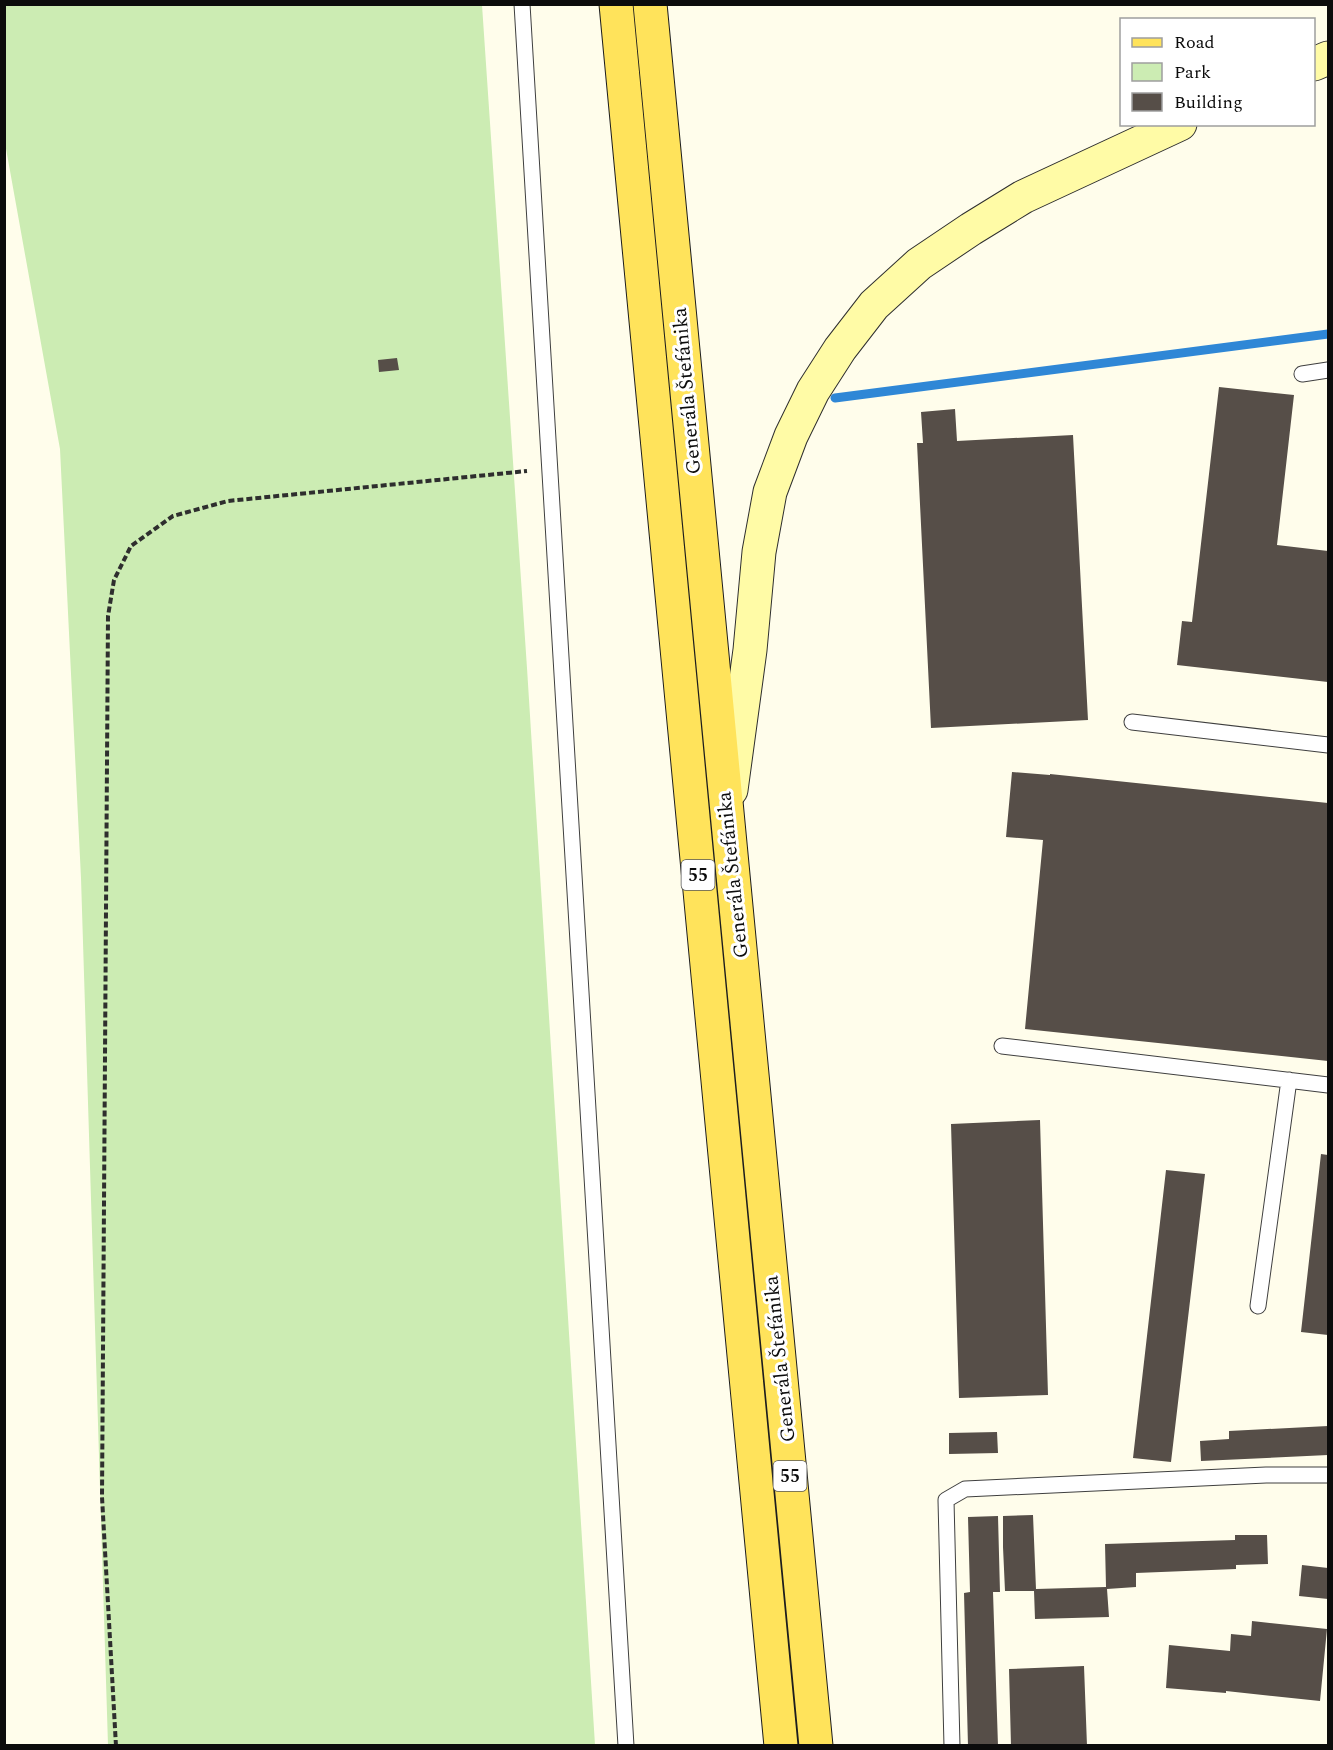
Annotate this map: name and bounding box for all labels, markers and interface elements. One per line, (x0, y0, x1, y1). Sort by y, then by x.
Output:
legend (1120, 18, 1315, 126)
text: Road (1174, 29, 1215, 56)
text: Park (1174, 59, 1211, 86)
text: Building (1174, 89, 1243, 116)
street label: Generála Štefánika (665, 306, 709, 476)
street label: Generála Štefánika (709, 790, 757, 960)
road number: 55 (682, 860, 714, 890)
street label: Generála Štefánika (756, 1274, 804, 1444)
road number: 55 (774, 1461, 806, 1491)

